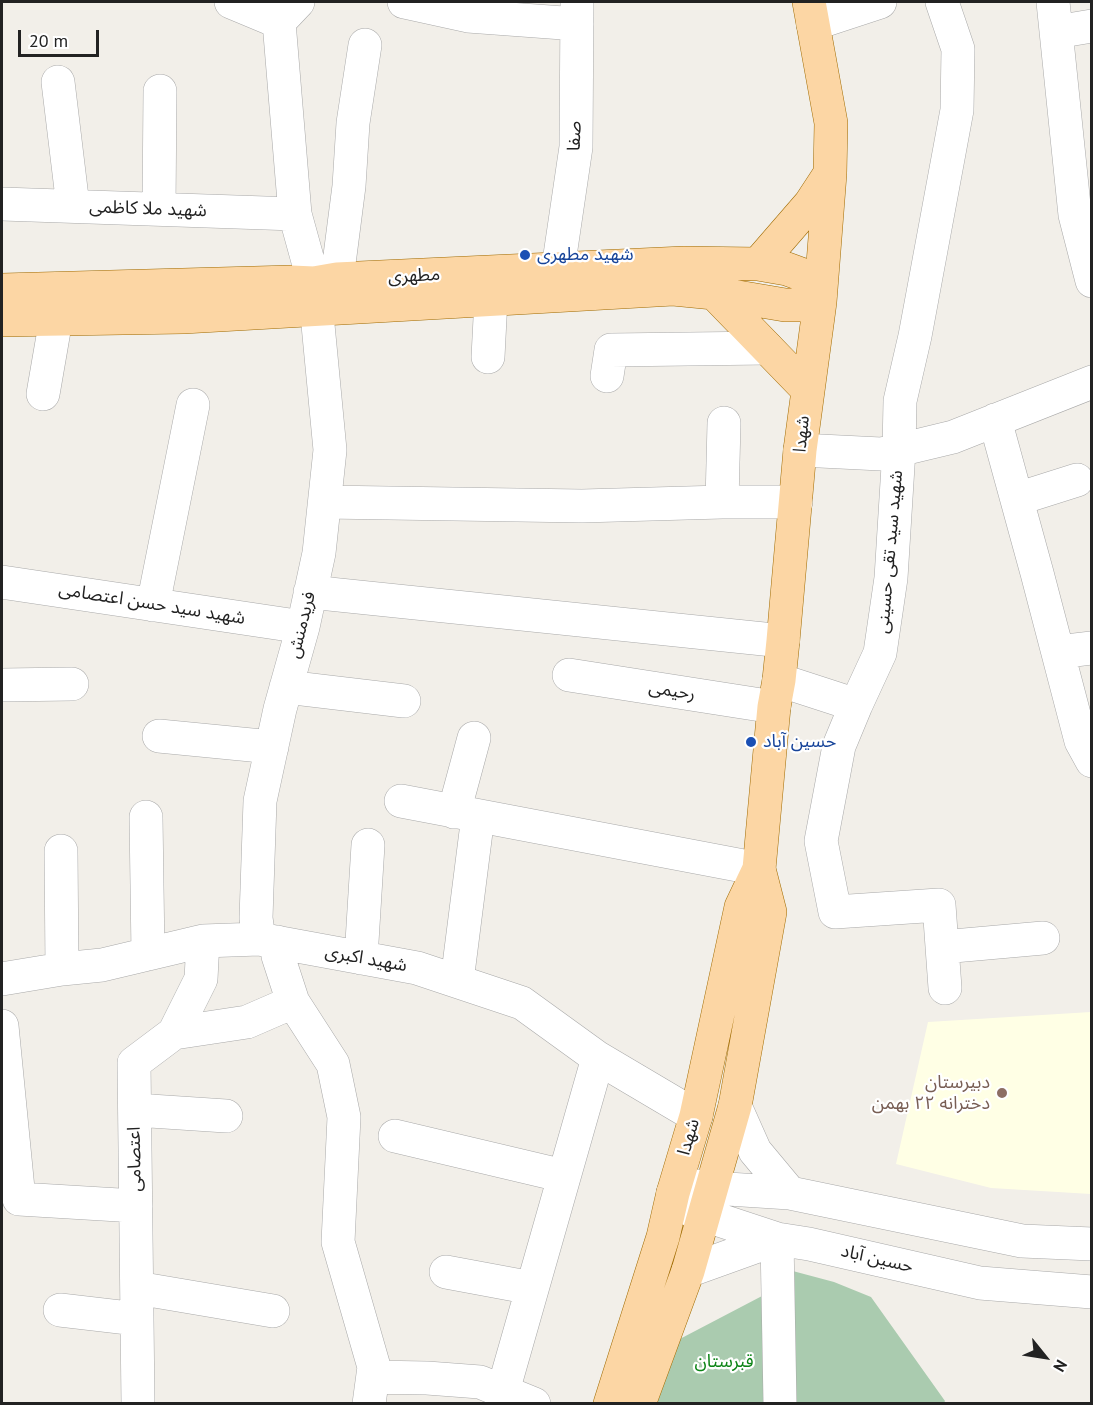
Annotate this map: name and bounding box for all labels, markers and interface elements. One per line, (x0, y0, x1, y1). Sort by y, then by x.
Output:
scale bar (21, 18, 102, 56)
text: 20 m (29, 29, 68, 52)
street label: صفا (564, 120, 586, 152)
street label: شهید ملا کاظمی (89, 196, 207, 222)
place label: شهید مطهری (537, 244, 633, 266)
marker: شهید مطهری (518, 248, 532, 262)
street label: مطهری (387, 264, 441, 288)
street label: شهدا (789, 414, 815, 454)
street label: شهید سید تقی حسینی (872, 469, 908, 635)
street label: شهید سید حسن اعتصامی (57, 579, 247, 629)
street label: فریدمنش (283, 589, 321, 661)
street label: رحیمی (647, 677, 697, 705)
place label: حسین آباد (763, 731, 836, 753)
marker: حسین آباد (744, 735, 758, 749)
street label: شهید اکبری (323, 941, 409, 977)
place label: دبیرستان دخترانه ۲۲ بهمن (872, 1072, 990, 1114)
marker: دبیرستان دخترانه ۲۲ بهمن (995, 1086, 1009, 1100)
street label: شهدا (674, 1116, 704, 1158)
street label: اعتصامی (124, 1126, 146, 1192)
street label: حسین آباد (839, 1240, 915, 1278)
north arrow (1015, 1327, 1075, 1387)
park label: قبرستان (694, 1351, 754, 1373)
text: N (1049, 1356, 1072, 1376)

